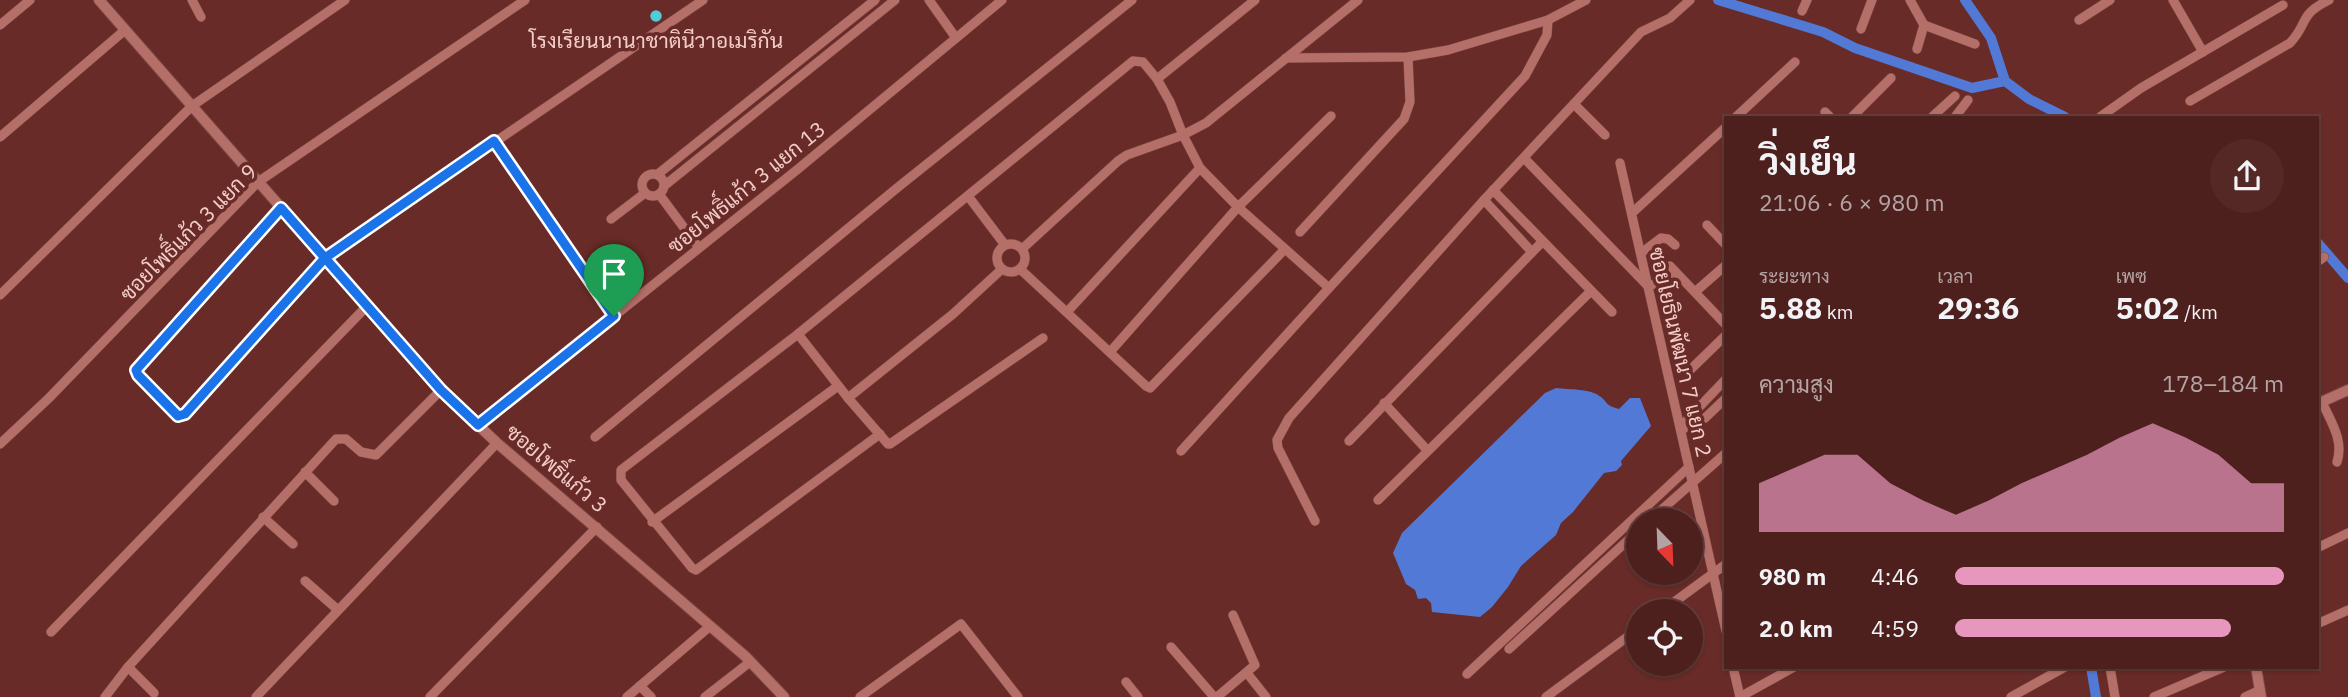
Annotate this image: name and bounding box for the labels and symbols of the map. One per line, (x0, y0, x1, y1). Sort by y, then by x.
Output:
marker: โรงเรียนนานาชาตินีวาอเมริกัน (648, 8, 664, 24)
place label: โรงเรียนนานาชาตินีวาอเมริกัน (528, 26, 783, 54)
street label: ซอยโพธิ์แก้ว 3 แยก 13 (658, 111, 831, 259)
street label: ซอยโพธิ์แก้ว 3 แยก 9 (110, 154, 263, 307)
pin (584, 244, 644, 316)
street label: ซอยโยธินพัฒนา 7 แยก 2 (1643, 244, 1719, 460)
street label: ซอยโพธิ์แก้ว 3 (500, 413, 617, 519)
north arrow (1626, 508, 1703, 584)

